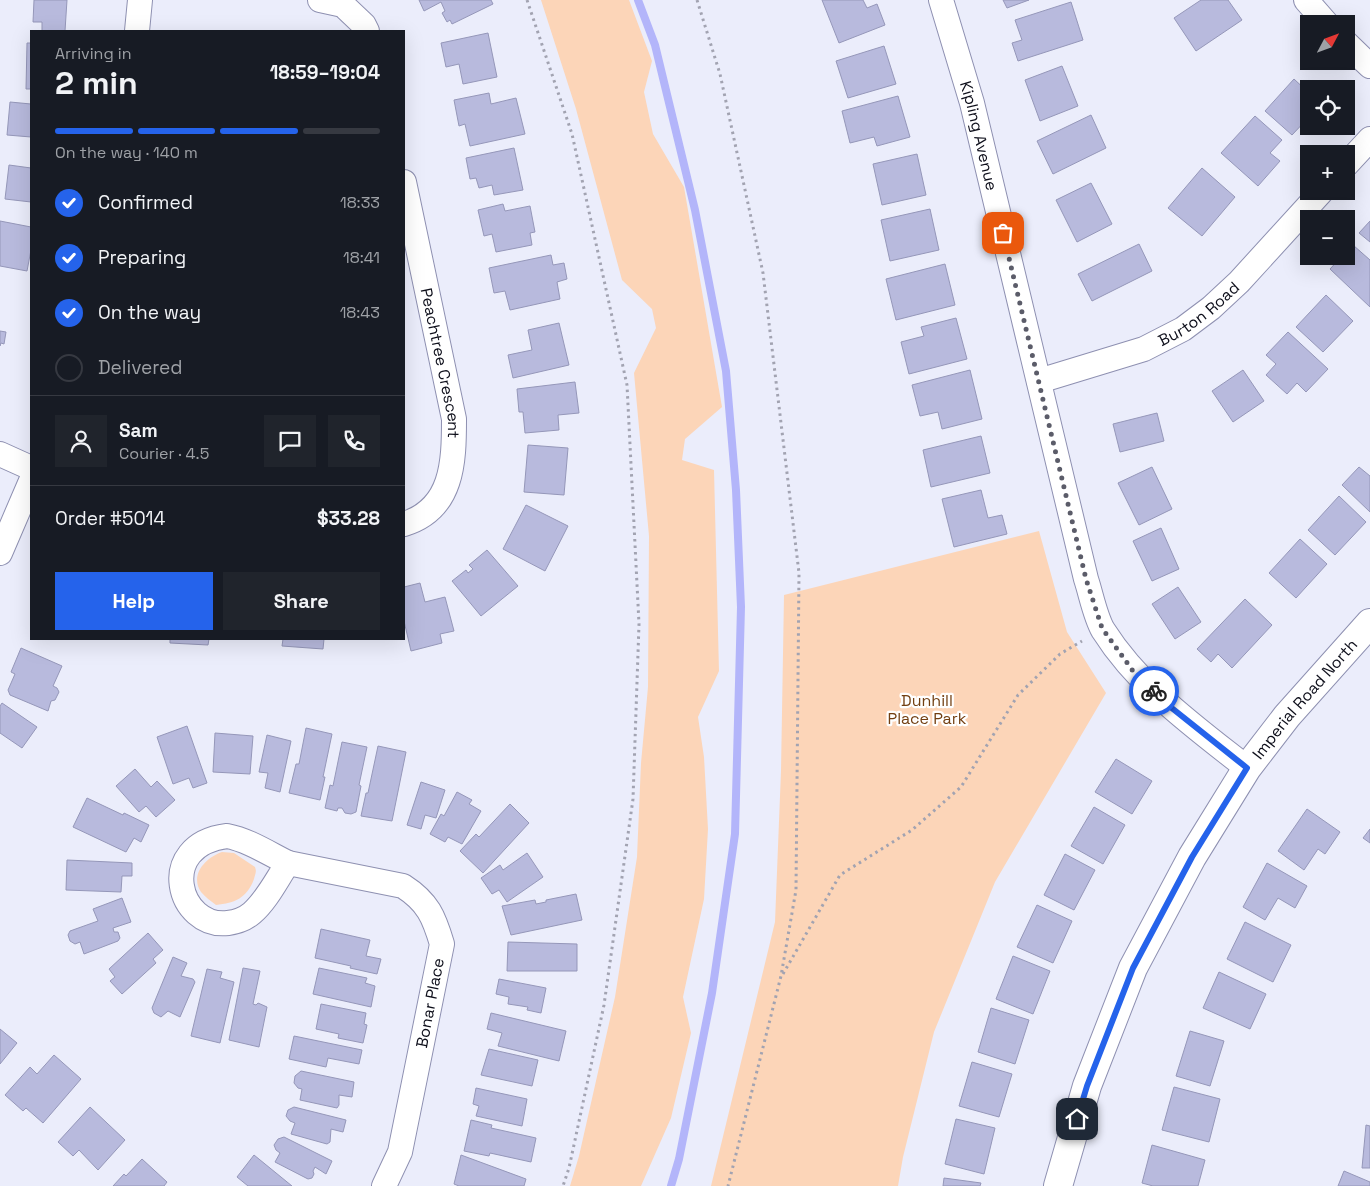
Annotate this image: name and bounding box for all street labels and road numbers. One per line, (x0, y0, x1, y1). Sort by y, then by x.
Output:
street label: Kipling Avenue (955, 78, 1003, 193)
street label: Burton Road (1154, 277, 1244, 351)
street label: Peachtree Crescent (416, 286, 465, 439)
street label: Imperial Road North (1247, 634, 1362, 763)
street label: Bonar Place (411, 956, 449, 1050)

